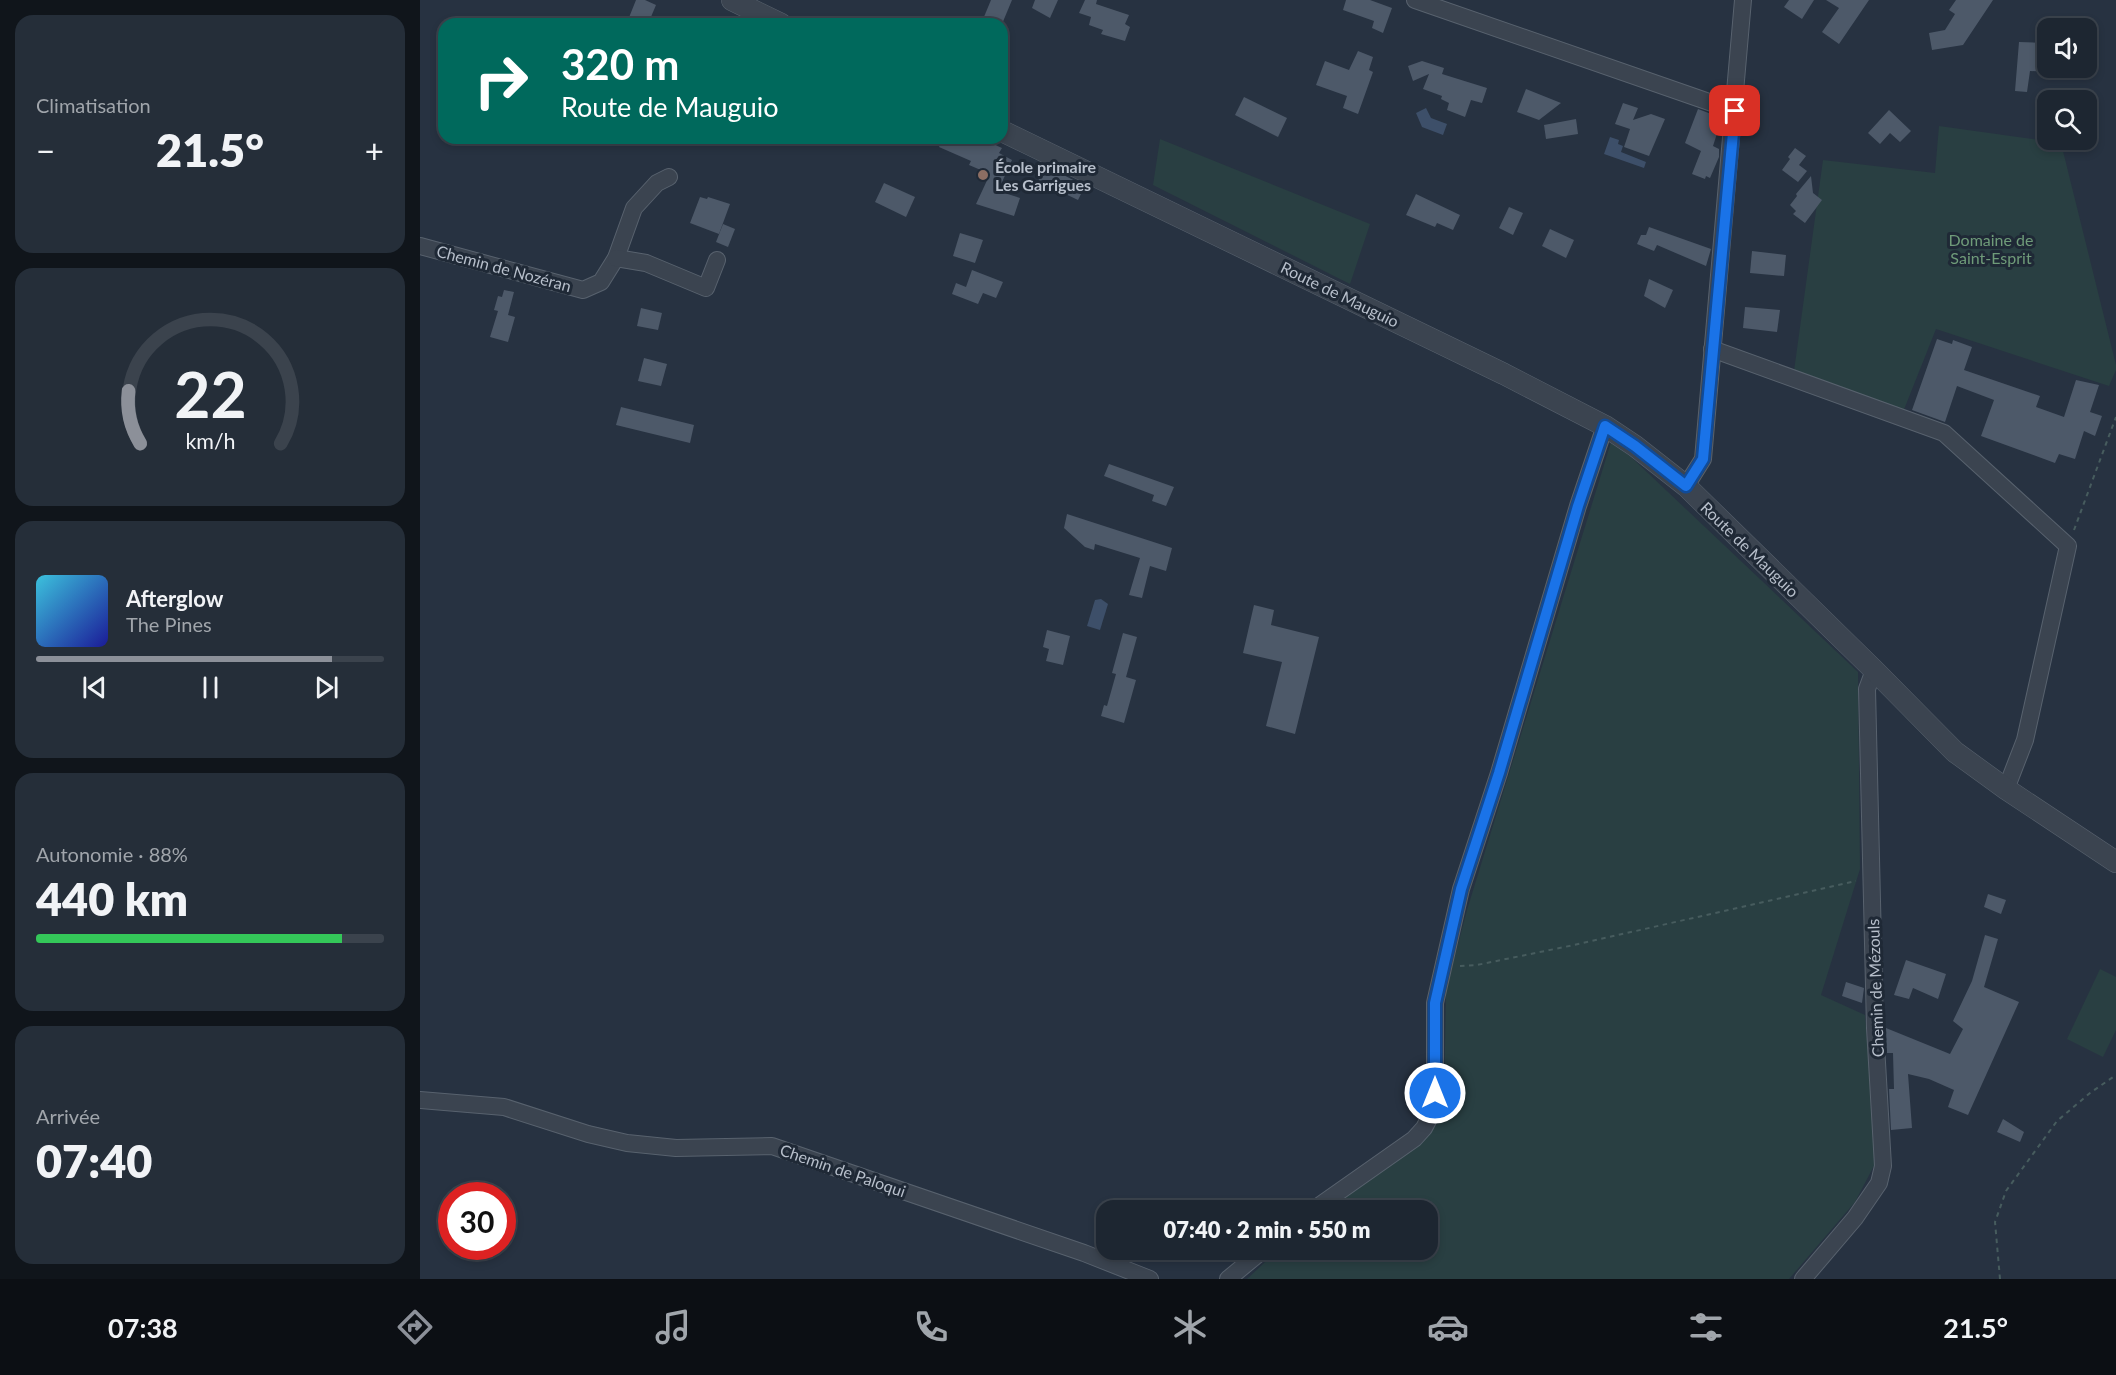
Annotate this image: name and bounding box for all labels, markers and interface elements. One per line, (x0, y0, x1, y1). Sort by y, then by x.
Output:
map controls (2037, 18, 2097, 150)
button: sound (2037, 18, 2097, 78)
text: 320 m (561, 39, 679, 89)
icon: right (462, 42, 540, 120)
pin (1709, 85, 1760, 136)
text: Route de Mauguio (561, 90, 779, 123)
button: search (2037, 90, 2097, 150)
text: Climatisation (36, 93, 151, 117)
icon: arrive (1718, 94, 1751, 127)
text: 21.5° (156, 123, 264, 177)
text: − (36, 130, 55, 170)
text: + (365, 130, 384, 170)
place label: École primaire Les Garrigues (995, 157, 1096, 194)
marker: École primaire Les Garrigues (976, 168, 990, 182)
park label: Domaine de Saint-Esprit (1949, 230, 2033, 267)
street label: Chemin de Nozéran (435, 241, 573, 295)
street label: Route de Mauguio (1278, 257, 1402, 331)
text: 22 (174, 356, 246, 431)
text: km/h (185, 428, 235, 454)
street label: Route de Mauguio (1697, 497, 1803, 601)
text: Afterglow (126, 585, 223, 612)
text: The Pines (126, 612, 212, 636)
icon: previous (78, 671, 111, 704)
icon: pause (194, 671, 227, 704)
icon: next (310, 671, 343, 704)
text: Autonomie · 88% (36, 842, 188, 866)
text: 440 km (36, 872, 188, 926)
street label: Chemin de Mézouls (1863, 918, 1887, 1058)
position arrow (1403, 1061, 1467, 1125)
text: Arrivée (36, 1104, 100, 1128)
text: 07:40 (36, 1134, 152, 1188)
street label: Chemin de Paloqui (778, 1140, 908, 1200)
speed limit sign: 30 (438, 1182, 516, 1260)
text: 07:40 · 2 min · 550 m (1164, 1216, 1370, 1243)
icon: directions (394, 1306, 436, 1348)
icon: music (652, 1306, 694, 1348)
icon: phone (910, 1306, 952, 1348)
icon: climate (1169, 1306, 1211, 1348)
icon: car (1427, 1306, 1469, 1348)
icon: filters (1685, 1306, 1727, 1348)
text: 07:38 (108, 1311, 178, 1344)
text: 21.5° (1943, 1311, 2008, 1344)

